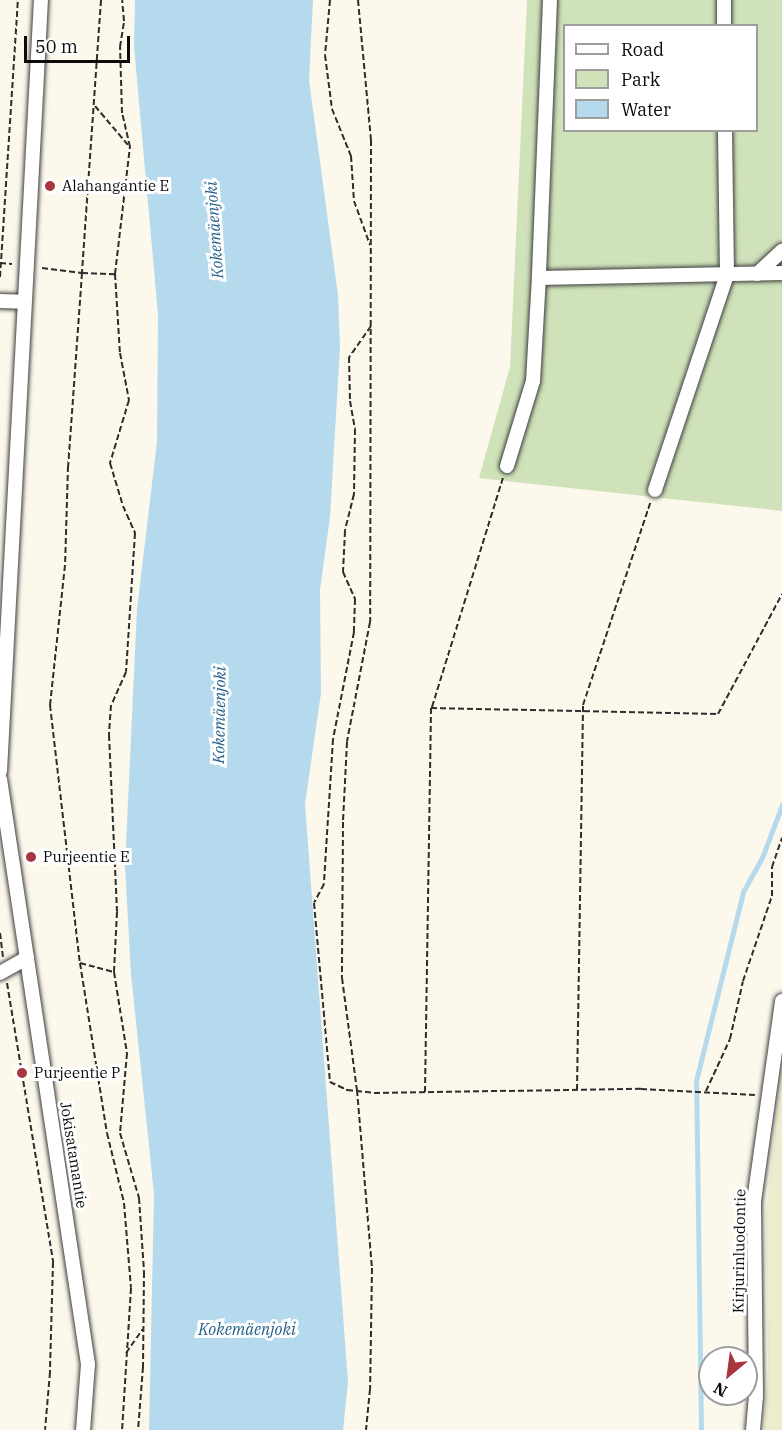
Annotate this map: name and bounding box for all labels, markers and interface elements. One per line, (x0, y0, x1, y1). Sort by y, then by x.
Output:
scale bar (27, 24, 134, 62)
legend (563, 24, 758, 132)
text: 50 m (35, 35, 78, 58)
text: Road (621, 38, 664, 61)
text: Park (621, 68, 660, 91)
text: Water (621, 98, 671, 121)
place label: Alahangantie E (62, 177, 169, 195)
marker: Alahangantie E (43, 179, 57, 193)
water label: Kokemäenjoki (201, 181, 227, 279)
water label: Kokemäenjoki (209, 666, 229, 764)
place label: Purjeentie E (43, 848, 130, 866)
marker: Purjeentie E (24, 850, 38, 864)
place label: Purjeentie P (34, 1064, 120, 1082)
marker: Purjeentie P (15, 1066, 29, 1080)
street label: Jokisatamantie (57, 1100, 91, 1210)
street label: Kirjurinluodontie (729, 1189, 749, 1313)
water label: Kokemäenjoki (198, 1319, 296, 1339)
north arrow (698, 1346, 758, 1406)
text: N (710, 1378, 731, 1402)

